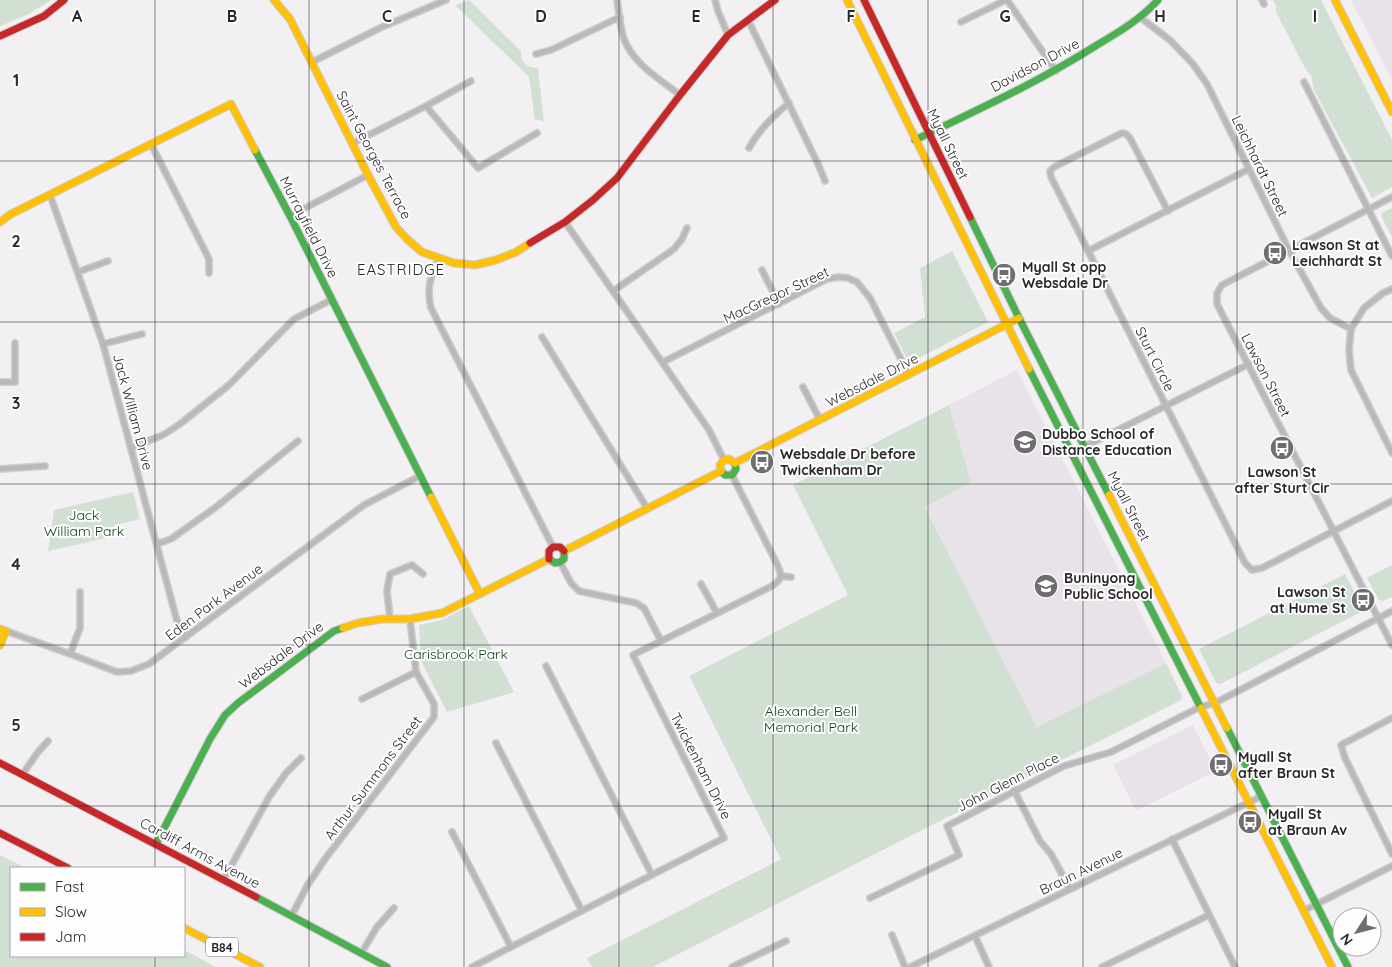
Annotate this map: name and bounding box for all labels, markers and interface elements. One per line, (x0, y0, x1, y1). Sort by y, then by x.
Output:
text: A (72, 6, 83, 26)
text: B (227, 6, 237, 26)
text: C (382, 6, 392, 26)
text: D (535, 6, 547, 26)
text: E (691, 6, 701, 26)
text: F (847, 6, 856, 26)
text: G (999, 6, 1011, 26)
text: H (1154, 6, 1166, 26)
text: I (1313, 6, 1317, 26)
street label: Davidson Drive (988, 34, 1083, 96)
text: 1 (13, 70, 19, 90)
street label: Saint Georges Terrace (332, 88, 416, 222)
street label: Myall Street (923, 106, 973, 183)
street label: Leichhardt Street (1228, 112, 1292, 220)
street label: Murrayfield Drive (276, 173, 342, 281)
text: 2 (11, 231, 21, 251)
place label: Lawson St at Leichhardt St (1292, 236, 1382, 270)
bus stop icon: Lawson St at Leichhardt St (1262, 240, 1288, 266)
place label: Myall St opp Websdale Dr (1022, 258, 1108, 292)
district label: EASTRIDGE (357, 260, 445, 279)
bus stop icon: Myall St opp Websdale Dr (991, 262, 1017, 288)
street label: MacGregor Street (720, 263, 832, 327)
street label: Sturt Circle (1131, 324, 1179, 394)
street label: Lawson Street (1237, 330, 1295, 420)
street label: Websdale Drive (823, 349, 921, 411)
street label: Jack William Drive (109, 352, 157, 472)
text: 3 (12, 393, 20, 413)
place label: Dubbo School of Distance Education (1042, 425, 1172, 459)
school or university icon: Dubbo School of Distance Education (1012, 429, 1038, 455)
bus stop icon: Lawson St after Sturt Cir (1269, 435, 1295, 461)
place label: Websdale Dr before Twickenham Dr (780, 445, 916, 479)
bus stop icon: Websdale Dr before Twickenham Dr (749, 449, 775, 475)
place label: Lawson St after Sturt Cir (1234, 463, 1330, 497)
street label: Myall Street (1104, 468, 1155, 544)
park label: Jack William Park (44, 506, 124, 540)
text: 4 (11, 554, 21, 574)
street label: Eden Park Avenue (162, 559, 266, 645)
place label: Buninyong Public School (1064, 569, 1153, 603)
school or university icon: Buninyong Public School (1033, 573, 1059, 599)
place label: Lawson St at Hume St (1270, 583, 1346, 617)
bus stop icon: Lawson St at Hume St (1350, 587, 1376, 613)
street label: Websdale Drive (235, 617, 327, 693)
park label: Carisbrook Park (404, 645, 508, 663)
park label: Alexander Bell Memorial Park (764, 702, 858, 736)
street label: Twickenham Drive (666, 710, 736, 822)
street label: Arthur Summons Street (320, 712, 426, 844)
text: 5 (11, 715, 21, 735)
street label: John Glenn Place (954, 748, 1062, 816)
place label: Myall St after Braun St (1238, 748, 1335, 782)
bus stop icon: Myall St after Braun St (1208, 752, 1234, 778)
place label: Myall St at Braun Av (1268, 805, 1347, 839)
bus stop icon: Myall St at Braun Av (1237, 809, 1263, 835)
street label: Cardiff Arms Avenue (137, 814, 263, 892)
street label: Braun Avenue (1036, 843, 1126, 899)
legend (10, 867, 185, 957)
text: Fast (55, 877, 84, 896)
text: Slow (55, 902, 87, 921)
north arrow (1332, 907, 1382, 957)
text: Jam (55, 927, 86, 946)
text: N (1336, 930, 1357, 949)
road number: B84 (206, 938, 238, 956)

